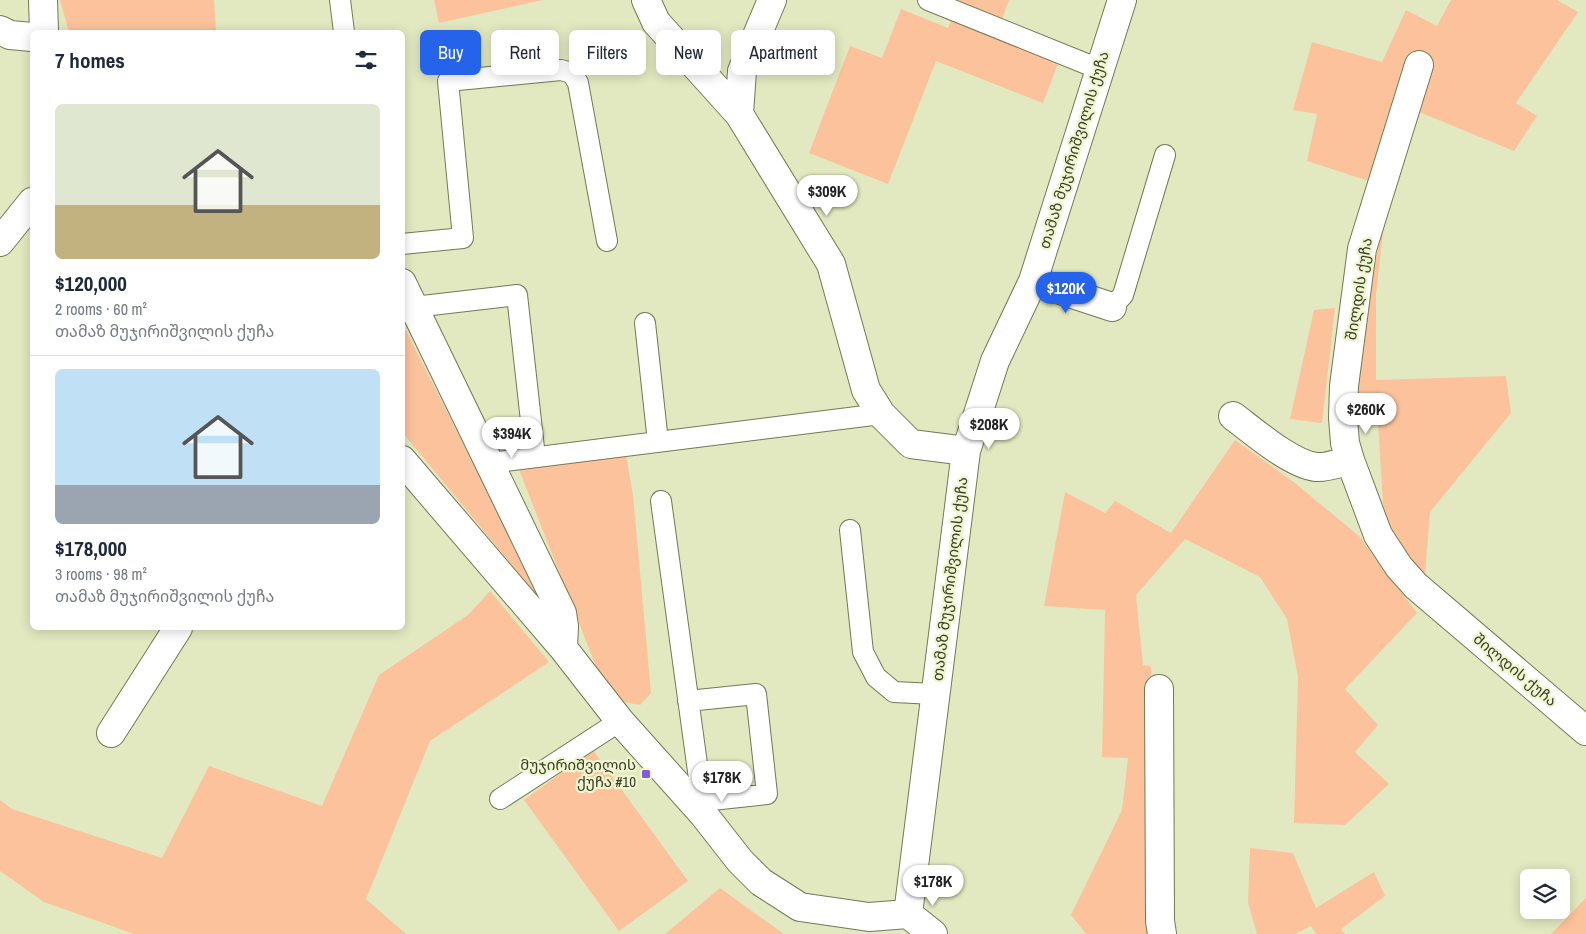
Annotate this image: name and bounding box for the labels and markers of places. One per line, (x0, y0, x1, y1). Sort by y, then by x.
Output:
pin: $309K (792, 174, 862, 217)
pin: $120K (1031, 272, 1101, 314)
pin: $260K (1331, 392, 1401, 435)
pin: $208K (954, 408, 1024, 450)
pin: $394K (477, 416, 547, 459)
place label: მუჯირიშვილის ქუჩა #10 (520, 754, 636, 792)
pin: $178K (687, 760, 757, 803)
marker: მუჯირიშვილის ქუჩა #10 (640, 768, 652, 780)
pin: $178K (898, 864, 968, 907)

